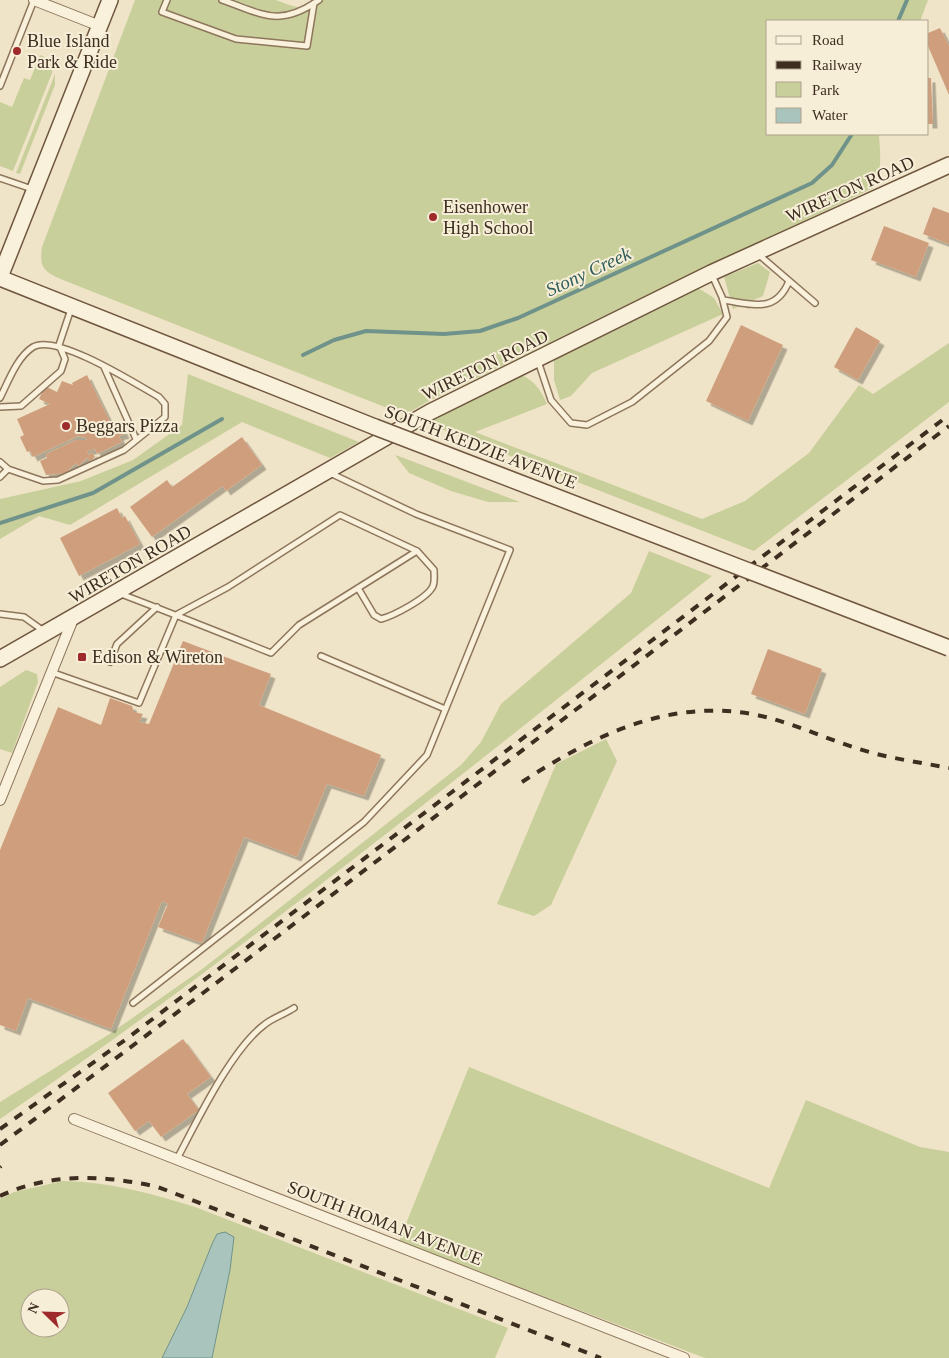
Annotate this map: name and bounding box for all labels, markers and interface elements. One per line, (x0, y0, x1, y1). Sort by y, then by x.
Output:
legend (766, 20, 929, 135)
place label: Blue Island Park & Ride (27, 31, 117, 72)
text: Road (812, 32, 844, 48)
marker: Blue Island Park & Ride (11, 45, 23, 57)
text: Railway (812, 57, 862, 73)
text: Park (812, 82, 840, 98)
text: Water (812, 107, 847, 123)
street label: WIRETON ROAD (783, 152, 917, 226)
place label: Eisenhower High School (443, 197, 534, 238)
marker: Eisenhower High School (427, 211, 439, 223)
water label: Stony Creek (542, 242, 635, 300)
street label: WIRETON ROAD (419, 326, 551, 404)
street label: SOUTH KEDZIE AVENUE (382, 401, 580, 493)
place label: Beggars Pizza (76, 416, 178, 436)
marker: Beggars Pizza (60, 420, 72, 432)
street label: WIRETON ROAD (65, 521, 195, 607)
place label: Edison & Wireton (92, 647, 223, 667)
marker: Edison & Wireton (76, 651, 88, 663)
street label: SOUTH HOMAN AVENUE (284, 1176, 486, 1270)
north arrow (20, 1288, 70, 1338)
text: N (25, 1301, 42, 1316)

